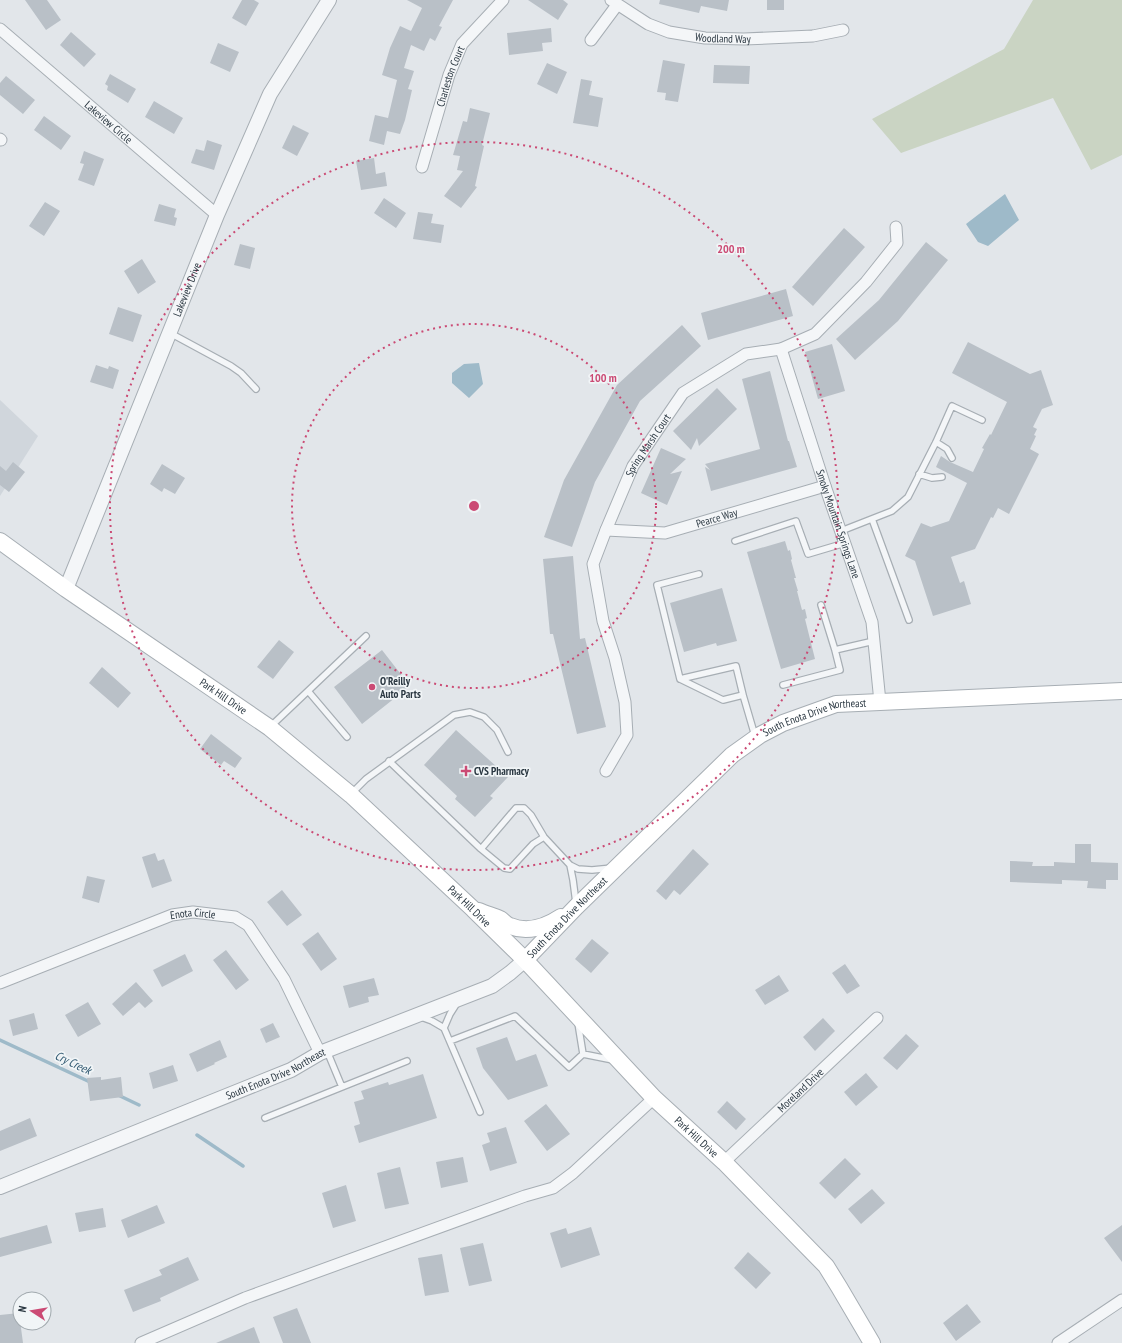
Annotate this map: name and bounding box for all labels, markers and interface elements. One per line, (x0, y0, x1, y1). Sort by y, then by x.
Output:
street label: Woodland Way (694, 29, 752, 46)
street label: Charleston Court (433, 44, 467, 108)
street label: Lakeview Circle (82, 98, 136, 147)
text: 200 m (717, 241, 745, 256)
street label: Lakeview Drive (170, 260, 204, 319)
text: 100 m (589, 370, 617, 385)
street label: Spring Marsh Court (622, 411, 674, 479)
street label: Smoky Mountain Springs Lane (813, 468, 864, 581)
centre of rings (467, 499, 481, 513)
street label: Pearce Way (694, 505, 740, 531)
place label: O'Reilly Auto Parts (379, 674, 421, 701)
street label: Park Hill Drive (197, 675, 250, 718)
marker: O'Reilly Auto Parts (367, 682, 377, 692)
street label: South Enota Drive Northeast (760, 696, 867, 739)
place label: CVS Pharmacy (474, 764, 529, 778)
marker: CVS Pharmacy (461, 766, 471, 776)
street label: South Enota Drive Northeast (524, 874, 610, 961)
street label: Park Hill Drive (445, 882, 494, 930)
street label: Enota Circle (169, 905, 217, 922)
street label: South Enota Drive Northeast (224, 1045, 327, 1103)
water label: Cry Creek (53, 1048, 95, 1078)
street label: Moreland Drive (774, 1065, 827, 1115)
street label: Park Hill Drive (672, 1113, 722, 1161)
north arrow (12, 1291, 52, 1331)
text: N (15, 1305, 30, 1313)

